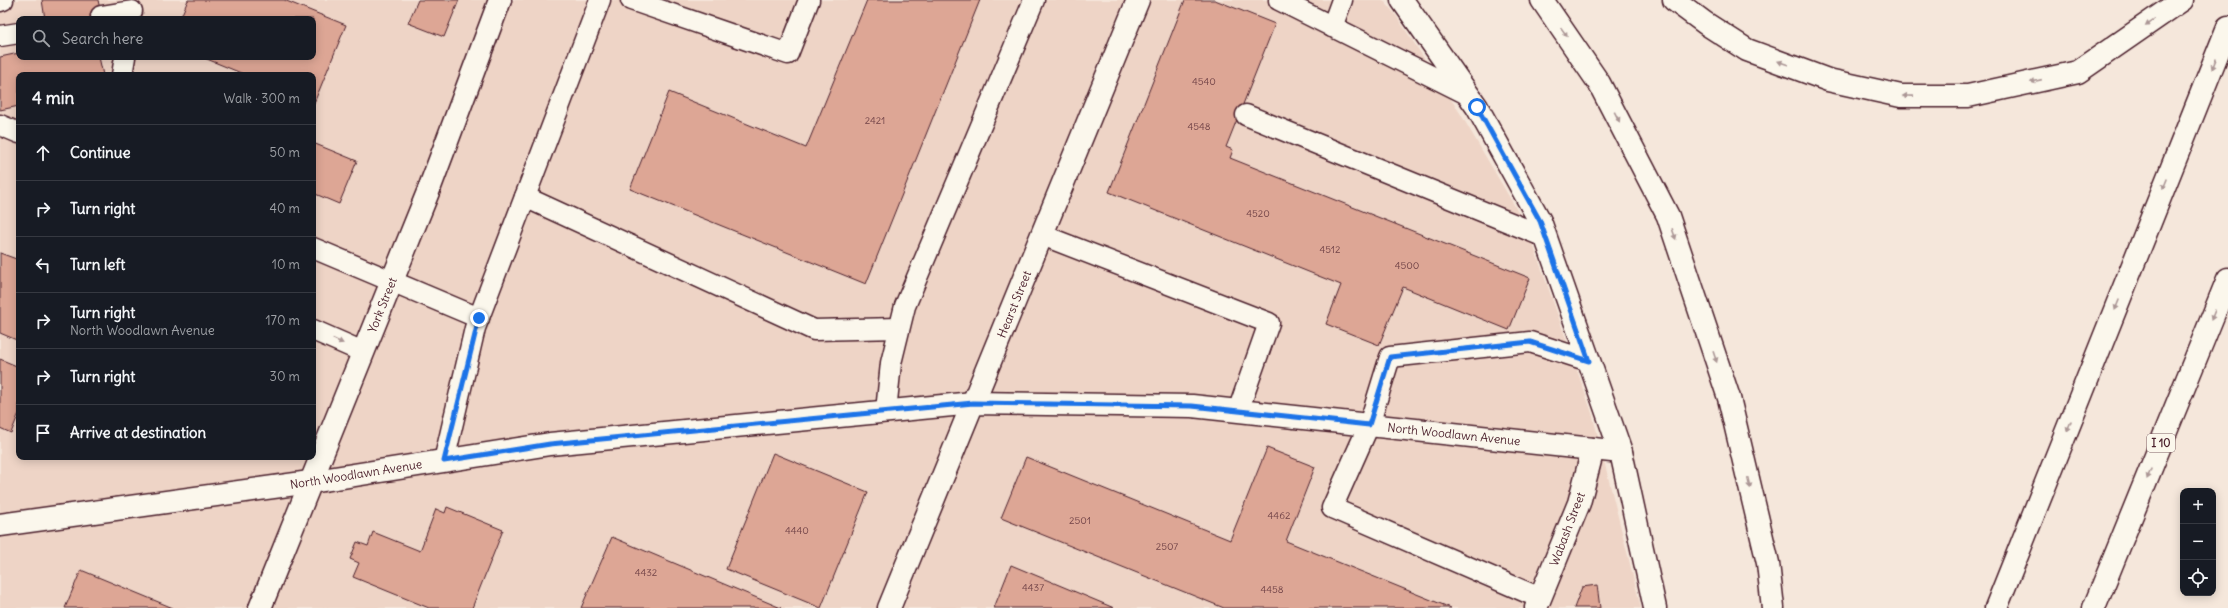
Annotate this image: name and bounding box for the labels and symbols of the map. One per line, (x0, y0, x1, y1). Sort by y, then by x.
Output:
one-way arrow (2145, 18, 2155, 26)
one-way arrow (1560, 27, 1568, 37)
one-way arrow (2210, 58, 2216, 70)
one-way arrow (1776, 60, 1788, 66)
house number: 4540 (1192, 75, 1216, 88)
one-way arrow (2030, 79, 2043, 85)
one-way arrow (1901, 93, 1914, 99)
route start (1468, 98, 1486, 116)
one-way arrow (1614, 112, 1620, 123)
house number: 2421 (865, 114, 885, 127)
house number: 4548 (1187, 120, 1211, 133)
one-way arrow (2162, 179, 2168, 191)
house number: 4520 (1246, 207, 1270, 220)
one-way arrow (1671, 228, 1677, 240)
house number: 4512 (1320, 243, 1341, 256)
house number: 4500 (1395, 259, 1419, 272)
street label: Hearst Street (994, 268, 1034, 340)
street label: York Street (364, 275, 400, 335)
one-way arrow (2114, 300, 2120, 312)
route end (470, 309, 488, 327)
one-way arrow (2210, 309, 2216, 321)
one-way arrow (332, 338, 344, 344)
one-way arrow (1712, 352, 1718, 364)
street label: North Woodlawn Avenue (1387, 420, 1521, 448)
one-way arrow (2066, 420, 2072, 431)
road number: I 10 (2147, 434, 2175, 452)
street label: North Woodlawn Avenue (289, 456, 423, 492)
one-way arrow (2145, 469, 2151, 481)
one-way arrow (1746, 477, 1752, 489)
street label: Wabash Street (1546, 490, 1588, 568)
house number: 4462 (1268, 509, 1291, 522)
house number: 2501 (1069, 514, 1091, 527)
house number: 4440 (785, 524, 809, 537)
house number: 2507 (1156, 540, 1178, 553)
house number: 4432 (635, 566, 658, 579)
house number: 4437 (1022, 581, 1044, 594)
house number: 4458 (1260, 583, 1284, 596)

